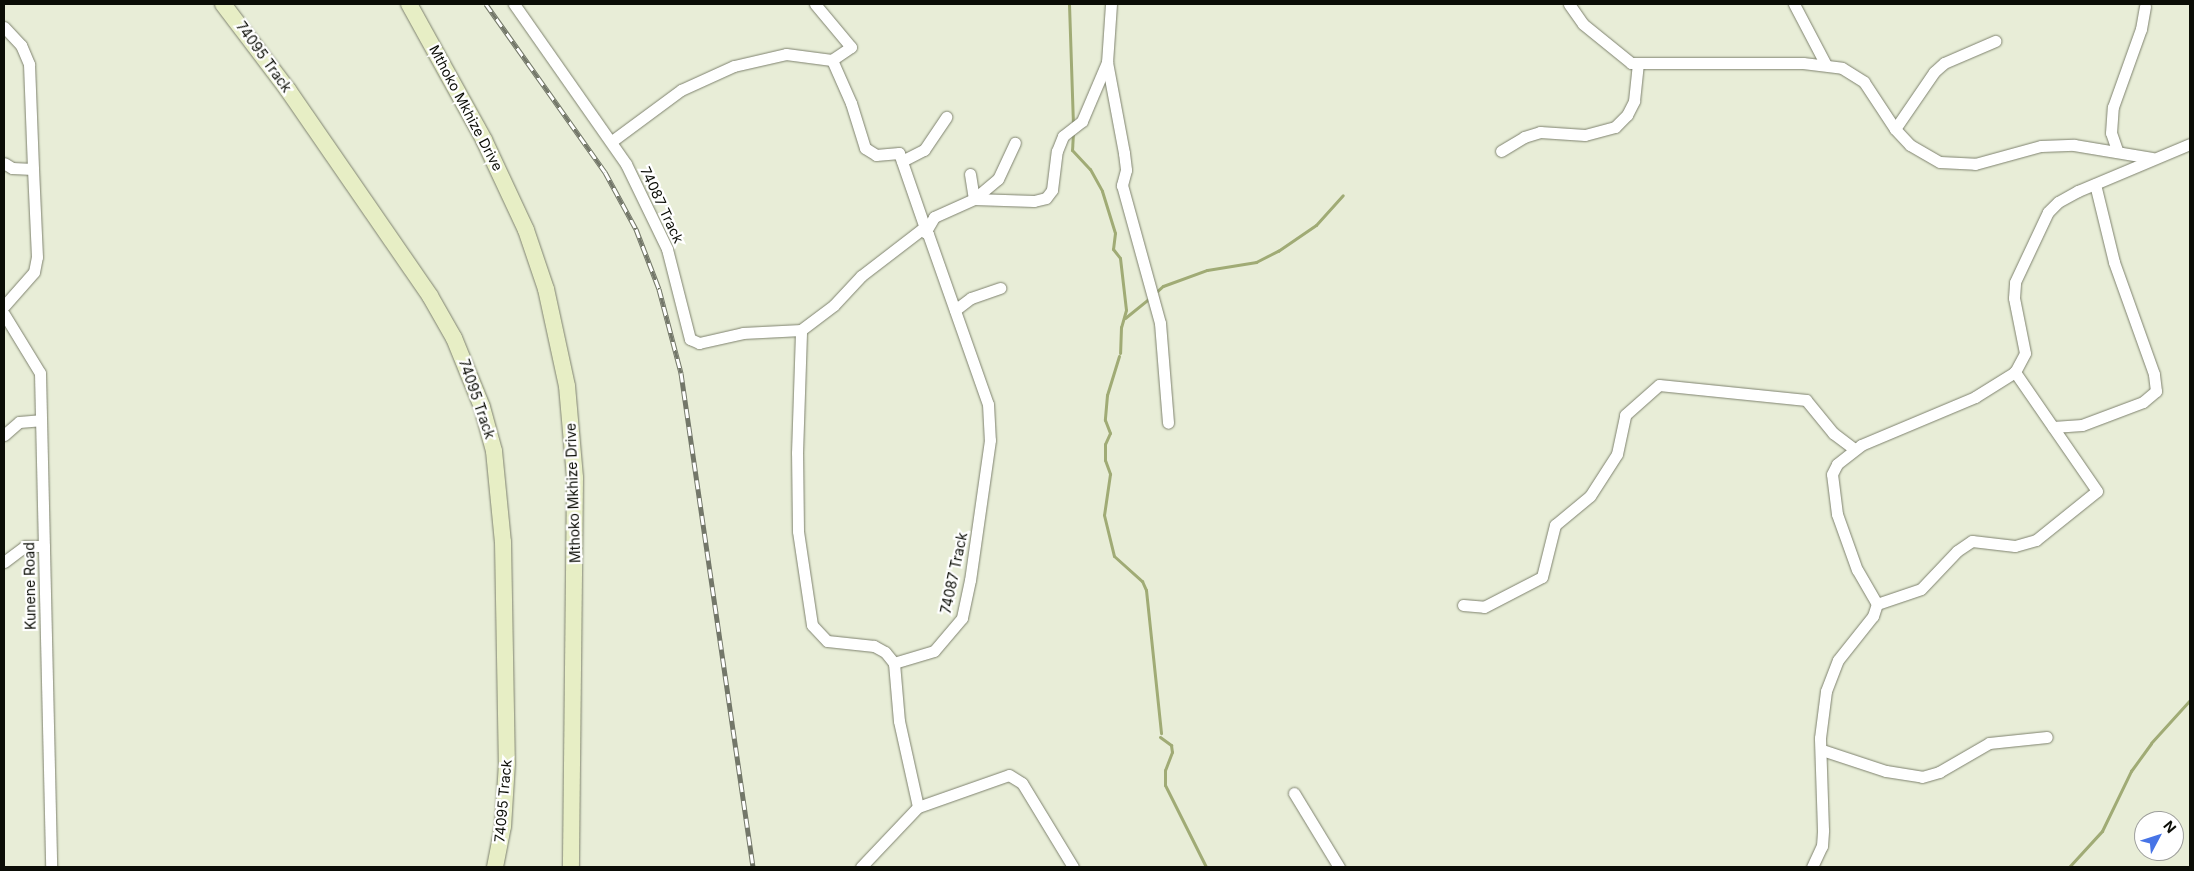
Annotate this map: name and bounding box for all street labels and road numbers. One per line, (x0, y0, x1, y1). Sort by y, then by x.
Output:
street label: 74095 Track (233, 18, 295, 96)
street label: Mthoko Mkhize Drive (426, 42, 506, 174)
street label: 74087 Track (637, 164, 687, 246)
street label: 74095 Track (456, 357, 498, 441)
street label: Mthoko Mkhize Drive (562, 423, 584, 563)
street label: 74087 Track (937, 531, 971, 615)
street label: Kunene Road (21, 542, 39, 630)
street label: 74095 Track (491, 759, 515, 843)

